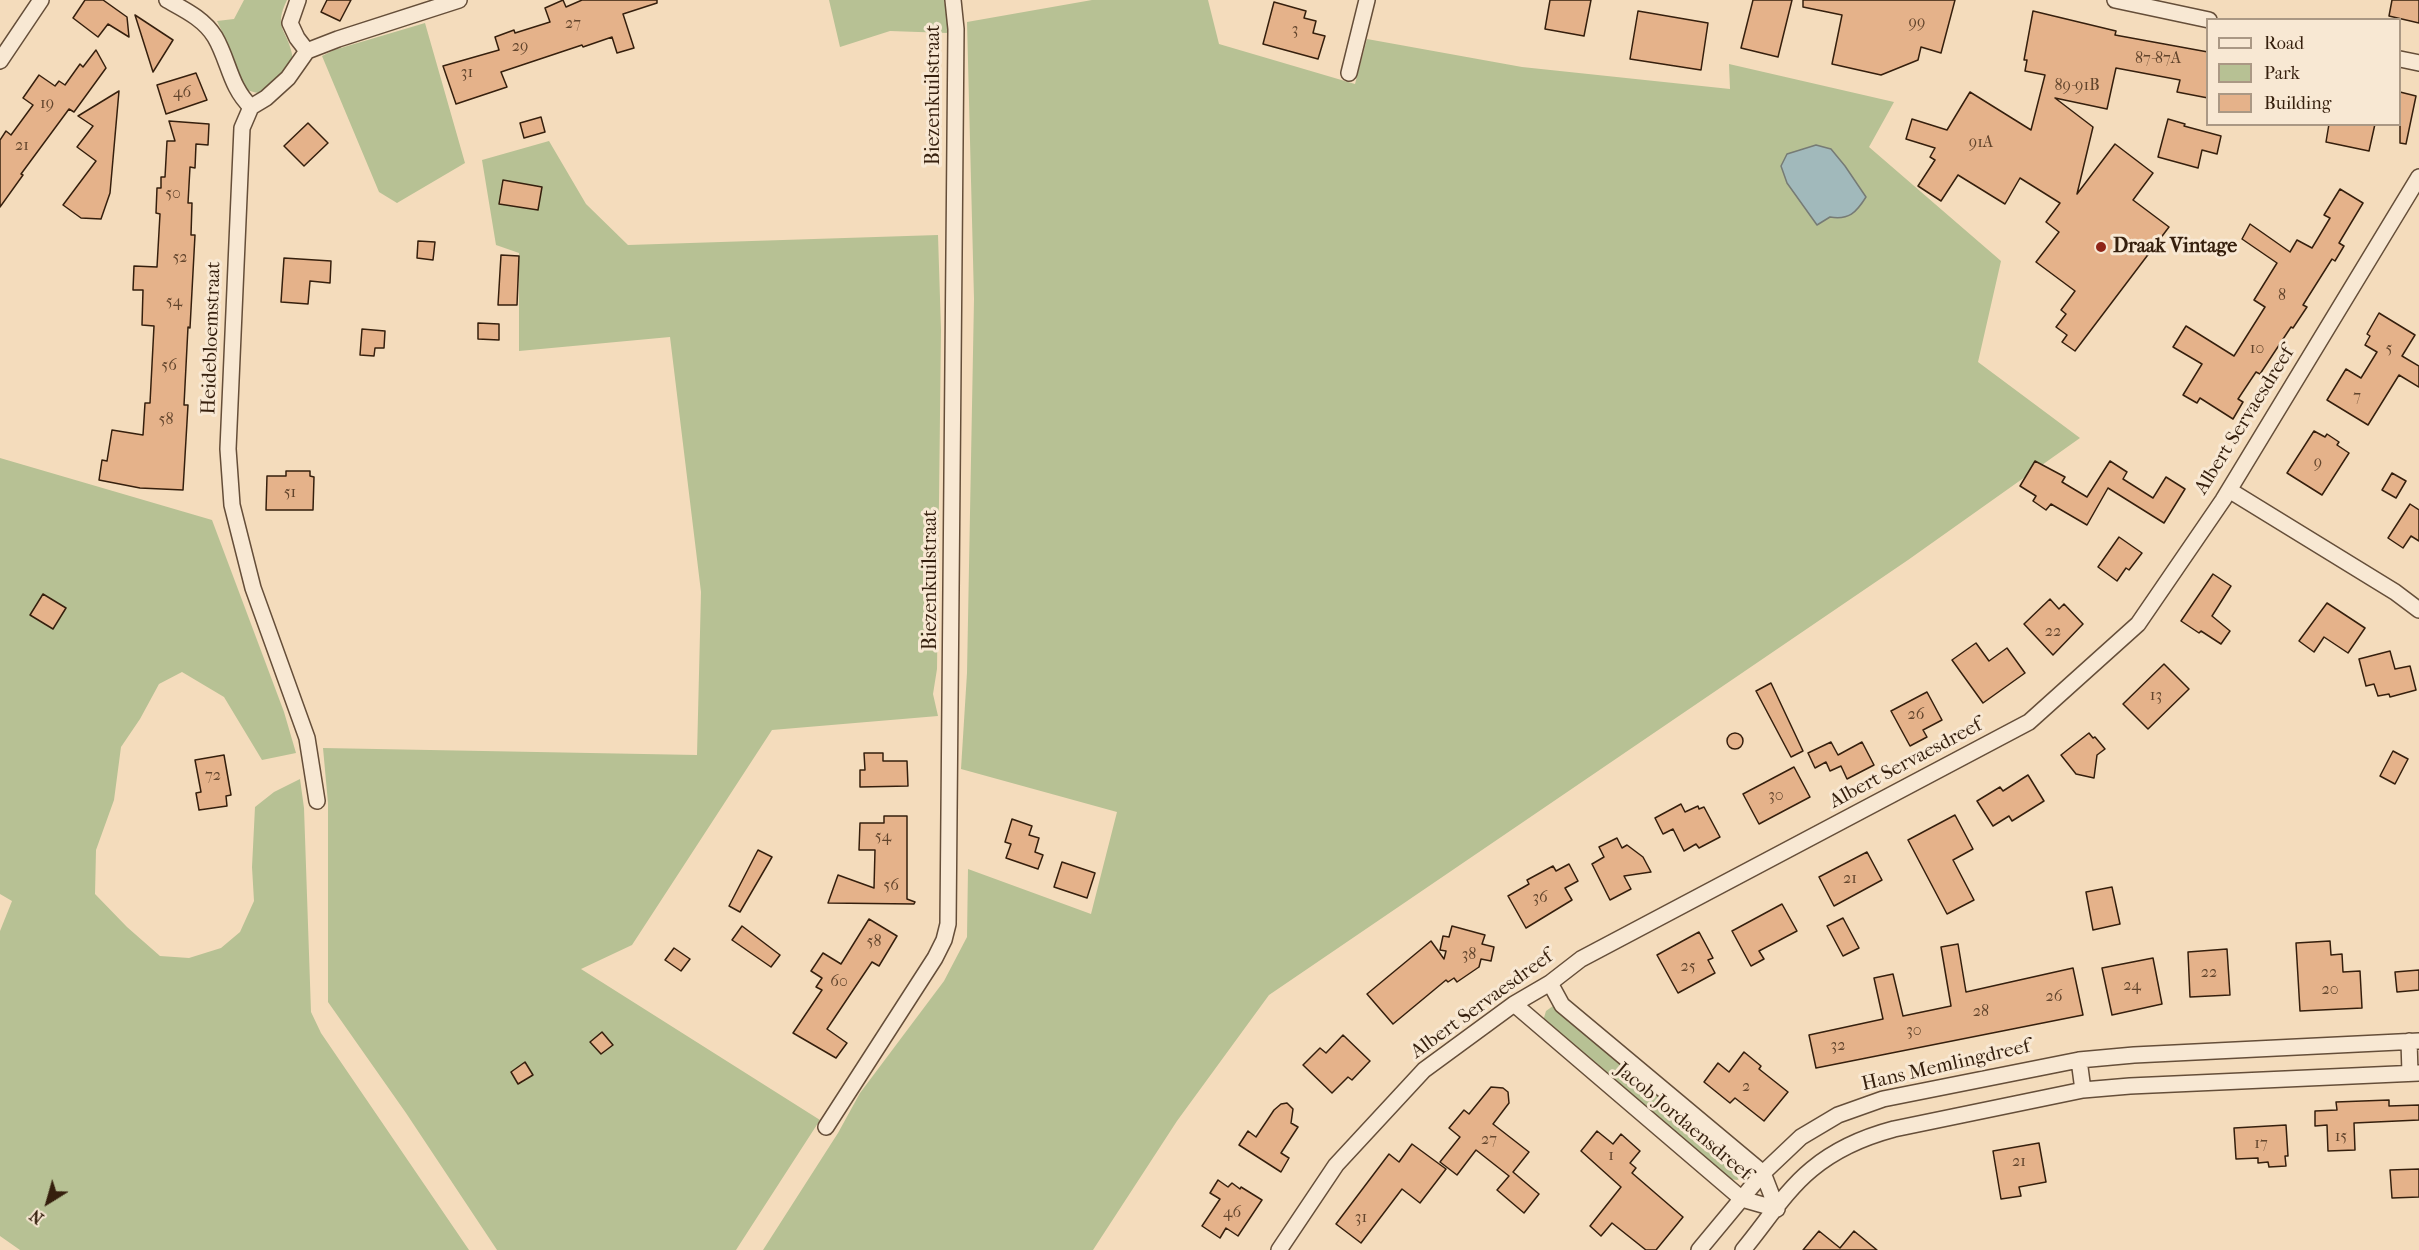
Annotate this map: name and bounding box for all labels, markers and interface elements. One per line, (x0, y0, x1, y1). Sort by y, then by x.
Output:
house number: 99 (1909, 13, 1925, 33)
house number: 27 (565, 14, 581, 34)
legend (2206, 18, 2401, 126)
house number: 3 (1292, 20, 1298, 40)
street label: Biezenkuilstraat (922, 25, 946, 165)
text: Road (2264, 33, 2304, 54)
house number: 29 (512, 37, 528, 57)
house number: 87-87A (2135, 49, 2181, 69)
house number: 31 (461, 63, 473, 83)
text: Park (2264, 63, 2300, 84)
house number: 89-91B (2054, 76, 2100, 96)
house number: 46 (173, 83, 191, 103)
text: Building (2264, 93, 2331, 114)
house number: 19 (40, 94, 54, 114)
house number: 91A (1969, 133, 1993, 153)
house number: 21 (15, 136, 29, 156)
house number: 50 (165, 184, 181, 204)
place label: Draak Vintage (2113, 235, 2237, 259)
marker: Draak Vintage (2094, 240, 2108, 254)
house number: 52 (172, 248, 188, 268)
street label: Heidebloemstraat (197, 261, 227, 415)
house number: 8 (2278, 286, 2286, 306)
house number: 54 (166, 292, 182, 312)
house number: 10 (2250, 339, 2264, 359)
house number: 5 (2386, 339, 2392, 359)
street label: Albert Servaesdreef (2190, 343, 2300, 499)
house number: 56 (161, 356, 177, 376)
house number: 7 (2353, 387, 2361, 407)
house number: 58 (159, 410, 173, 430)
house number: 9 (2314, 453, 2322, 473)
house number: 51 (284, 483, 296, 503)
street label: Biezenkuilstraat (919, 510, 943, 650)
house number: 22 (2045, 622, 2061, 642)
house number: 13 (2150, 686, 2162, 706)
house number: 26 (1908, 705, 1924, 725)
street label: Albert Servaesdreef (1826, 714, 1986, 814)
house number: 72 (205, 766, 221, 786)
house number: 30 (1768, 786, 1784, 806)
house number: 54 (875, 827, 891, 847)
house number: 21 (1843, 869, 1857, 889)
house number: 56 (883, 876, 899, 896)
house number: 36 (1532, 888, 1548, 908)
house number: 58 (867, 932, 881, 952)
street label: Albert Servaesdreef (1406, 945, 1558, 1065)
house number: 38 (1462, 945, 1476, 965)
house number: 25 (1680, 957, 1696, 977)
house number: 22 (2201, 963, 2217, 983)
house number: 60 (830, 972, 848, 992)
house number: 24 (2123, 976, 2141, 996)
house number: 20 (2321, 980, 2339, 1000)
house number: 26 (2046, 987, 2062, 1007)
house number: 28 (1973, 1002, 1989, 1022)
house number: 30 (1906, 1021, 1922, 1041)
street label: Hans Memlingdreef (1859, 1035, 2033, 1097)
house number: 32 (1831, 1036, 1845, 1056)
street label: Jacob Jordaensdreef (1610, 1058, 1756, 1186)
house number: 2 (1742, 1077, 1750, 1097)
house number: 15 (2335, 1127, 2347, 1147)
house number: 27 (1481, 1130, 1497, 1150)
house number: 17 (2254, 1134, 2268, 1154)
house number: 1 (1608, 1146, 1614, 1166)
house number: 21 (2012, 1152, 2026, 1172)
north arrow (18, 1172, 78, 1232)
house number: 46 (1223, 1203, 1241, 1223)
text: N (26, 1206, 47, 1228)
house number: 31 (1355, 1208, 1367, 1228)

